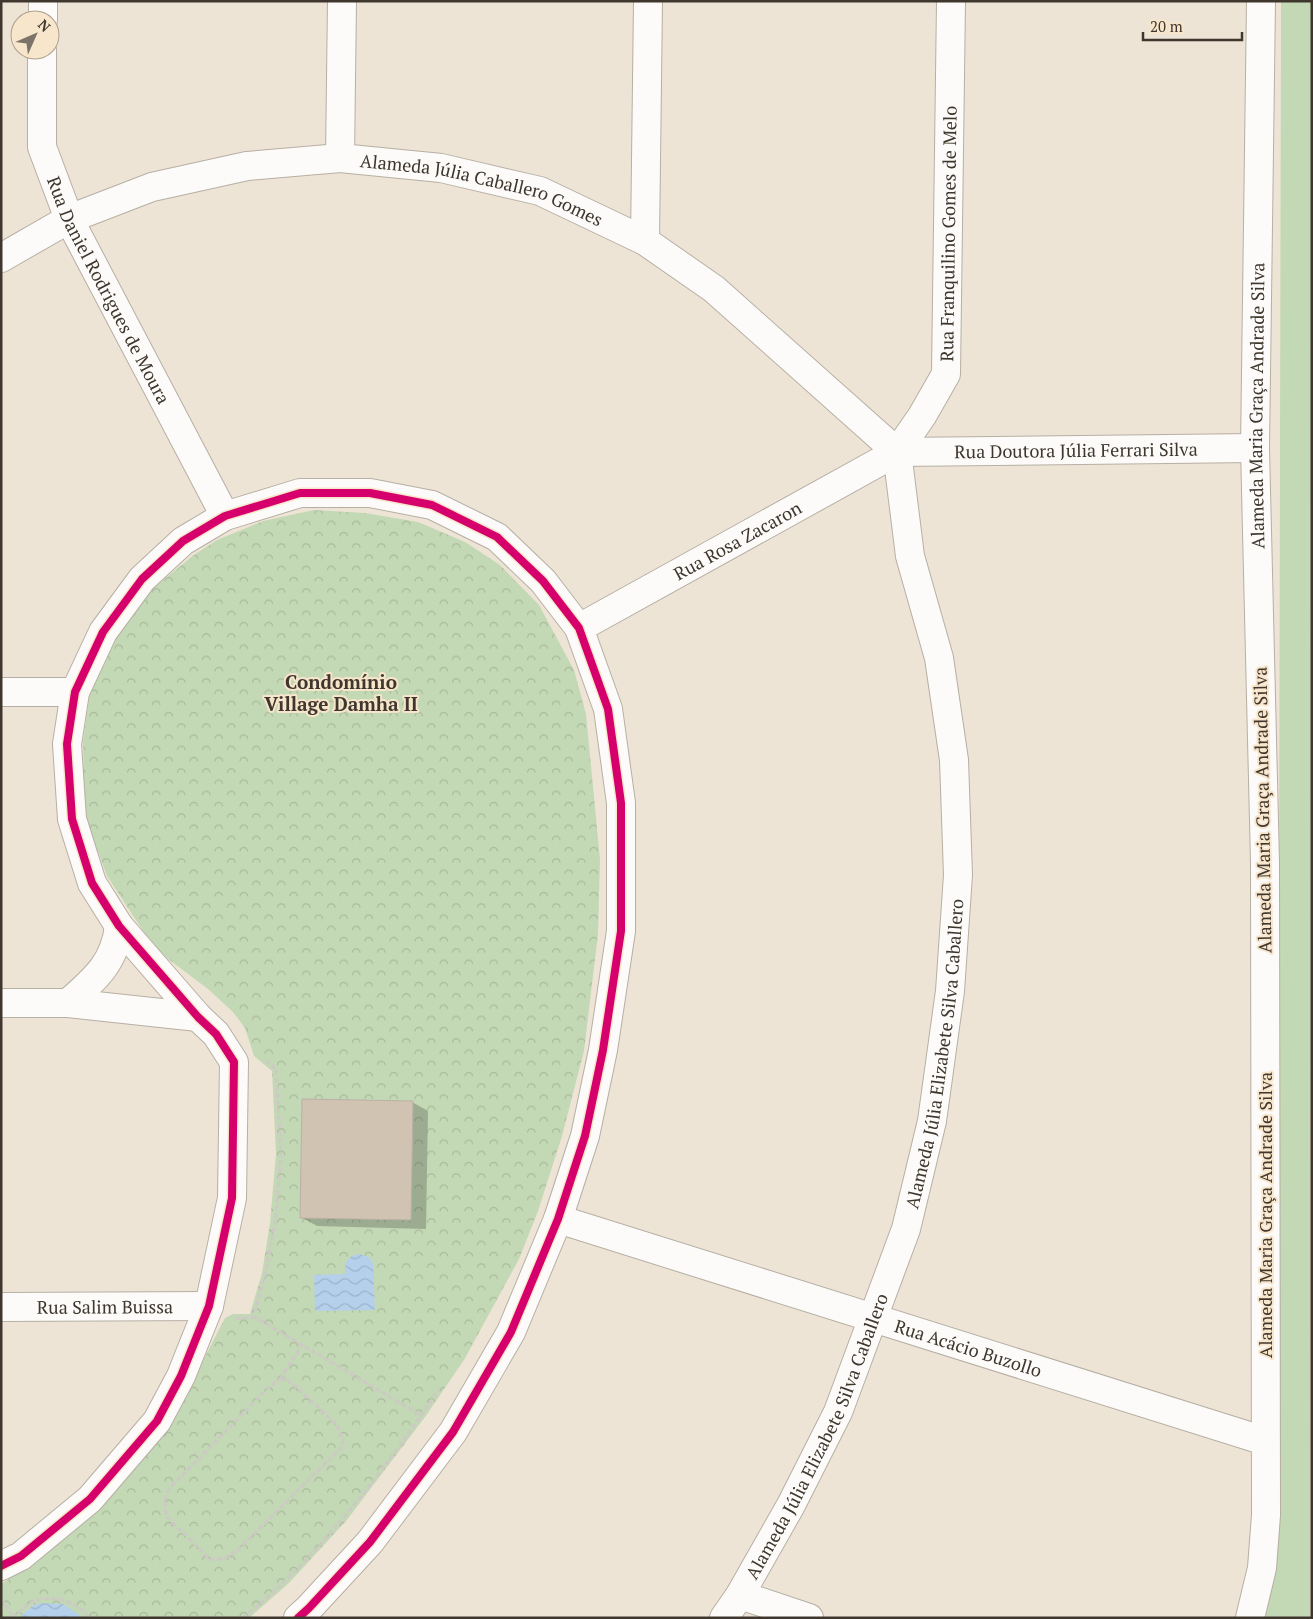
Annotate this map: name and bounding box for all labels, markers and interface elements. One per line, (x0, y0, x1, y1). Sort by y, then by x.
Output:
north arrow (10, 10, 60, 60)
scale bar (1143, 10, 1242, 42)
text: N (34, 15, 55, 36)
text: 20 m (1150, 16, 1183, 36)
street label: Rua Franquilino Gomes de Melo (934, 106, 962, 362)
street label: Alameda Júlia Caballero Gomes (359, 148, 607, 231)
street label: Rua Daniel Rodrigues de Moura (42, 173, 176, 408)
street label: Alameda Maria Graça Andrade Silva (1243, 262, 1269, 549)
street label: Rua Doutora Júlia Ferrari Silva (954, 437, 1198, 463)
street label: Rua Rosa Zacaron (669, 495, 806, 585)
street label: Alameda Maria Graça Andrade Silva (1248, 667, 1276, 953)
district label: Condomínio Village Damha II (264, 669, 418, 716)
street label: Alameda Júlia Elizabete Silva Caballero (899, 898, 968, 1211)
street label: Alameda Maria Graça Andrade Silva (1253, 1072, 1277, 1358)
street label: Alameda Júlia Elizabete Silva Caballero (740, 1290, 893, 1583)
street label: Rua Salim Buissa (37, 1294, 173, 1319)
street label: Rua Acácio Buzollo (892, 1313, 1045, 1382)

